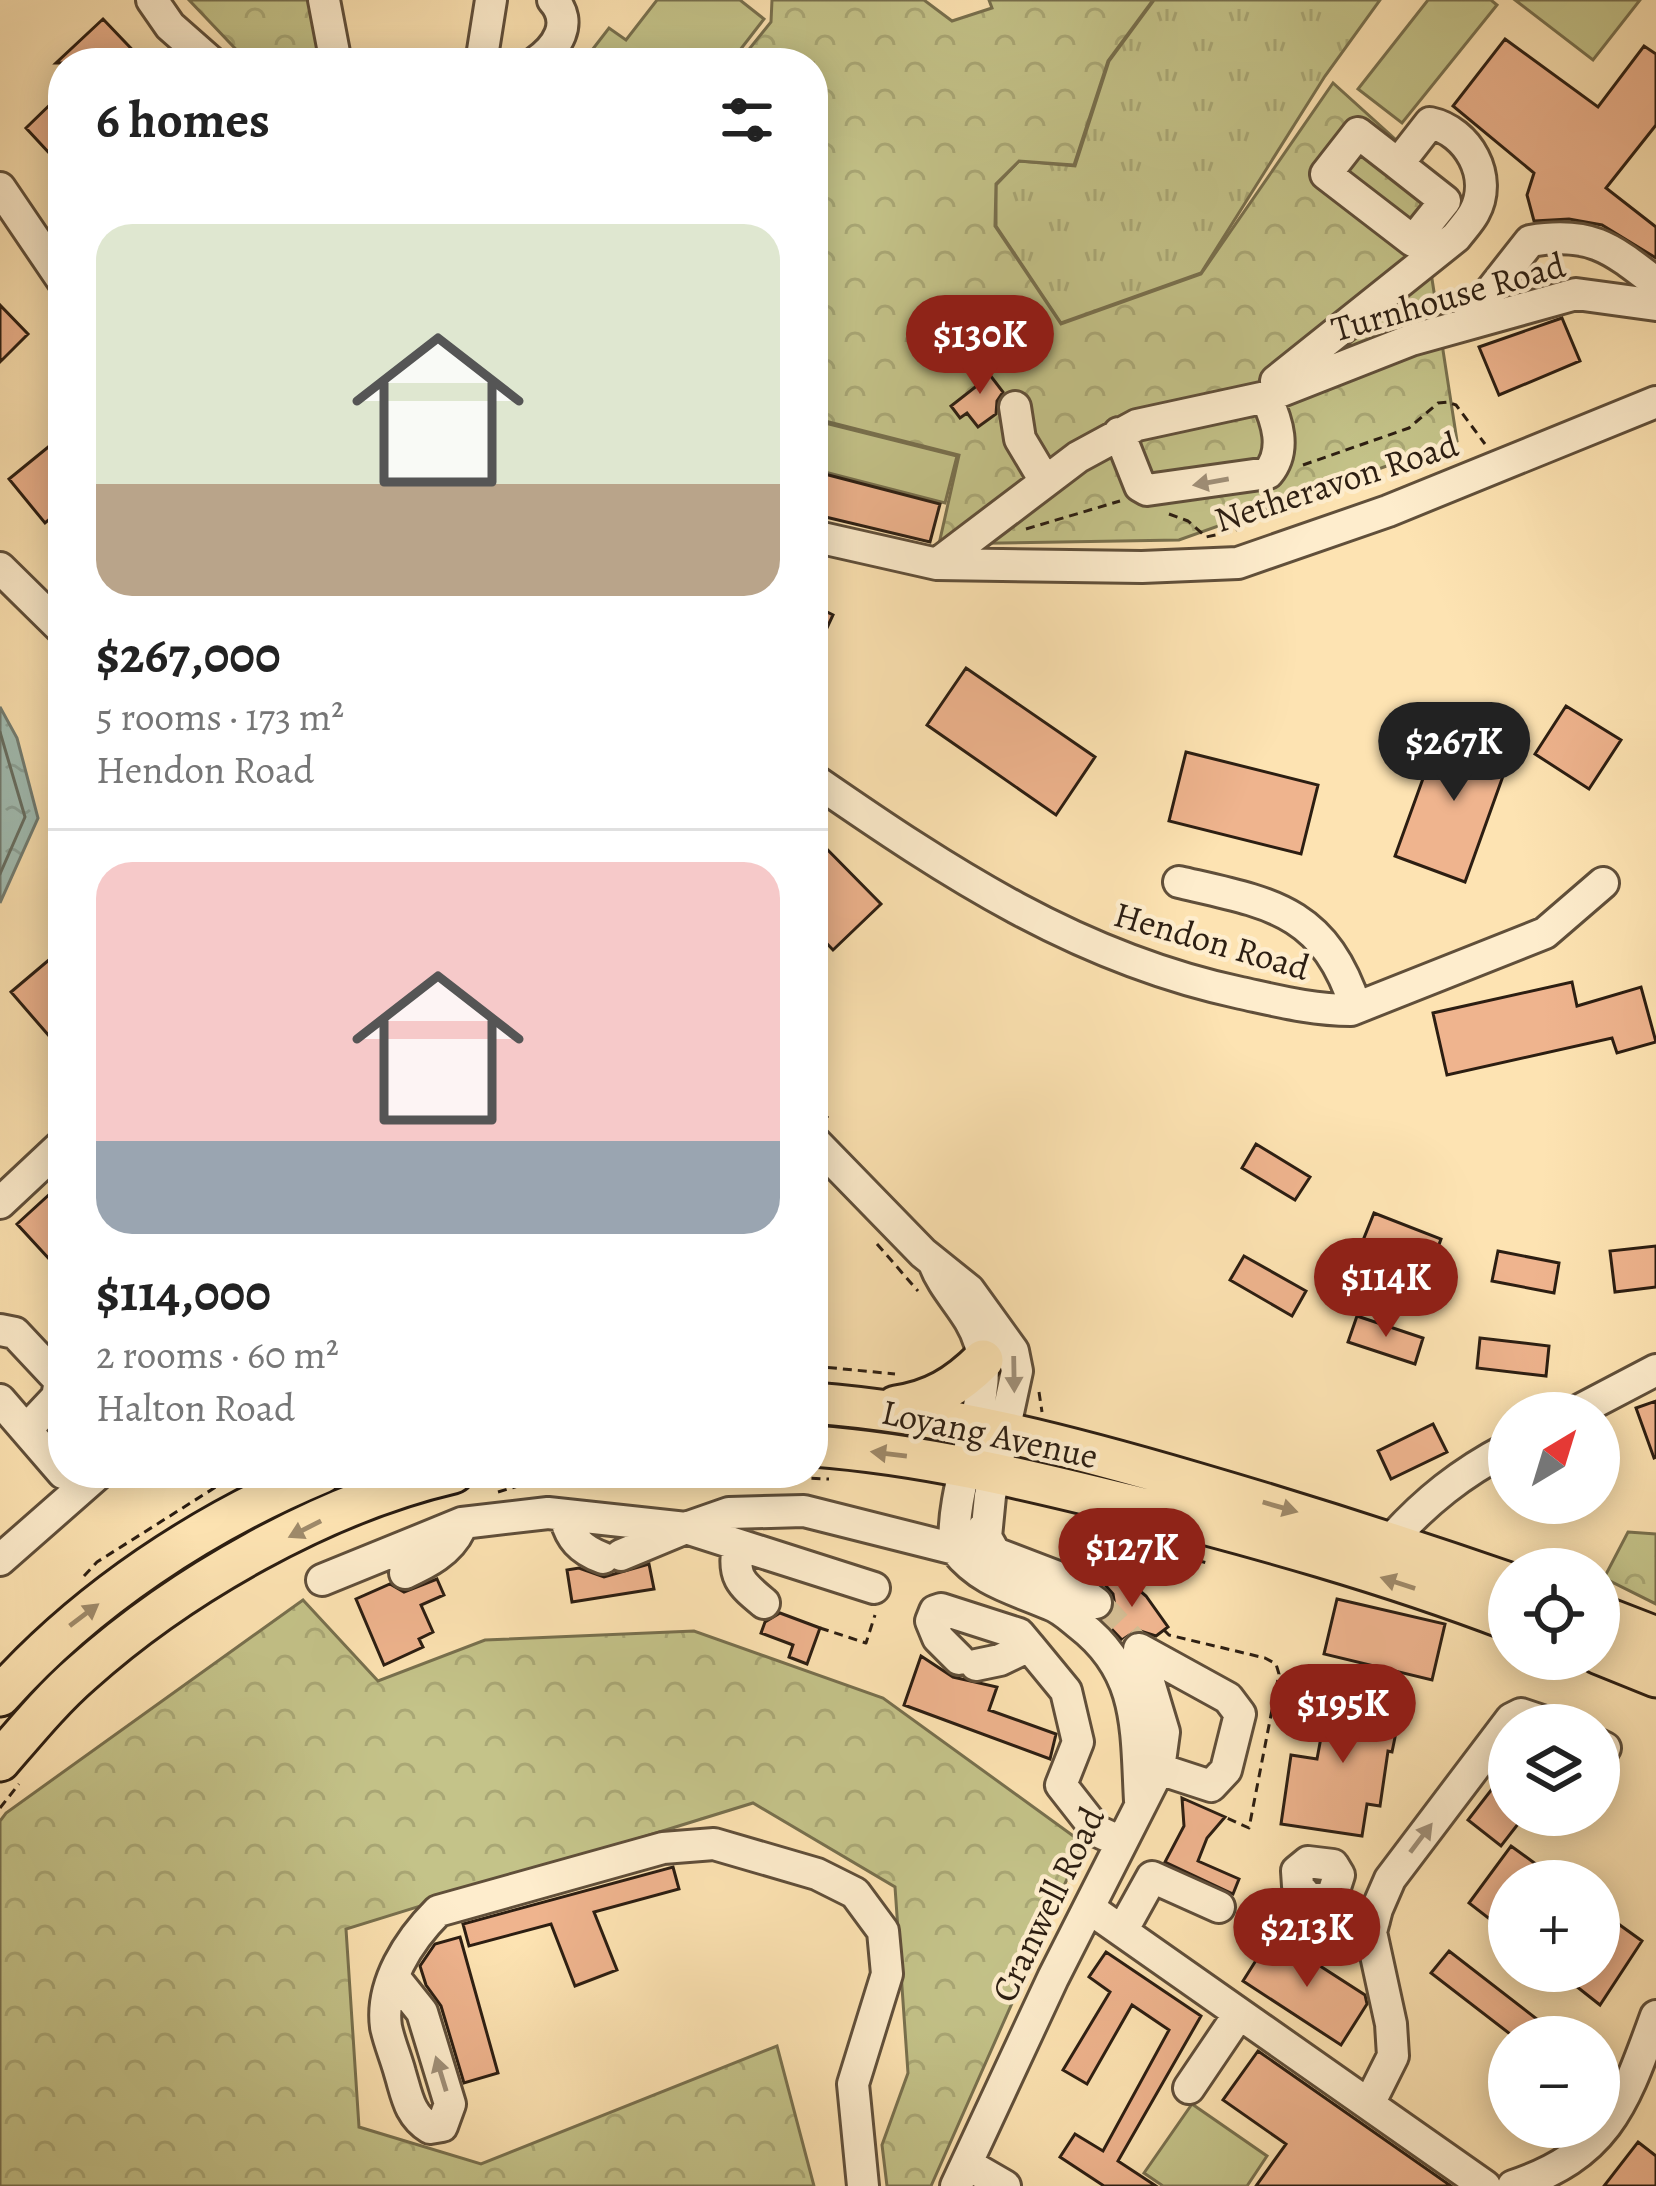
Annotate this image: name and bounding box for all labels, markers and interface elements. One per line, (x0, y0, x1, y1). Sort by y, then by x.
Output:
text: 6 homes (96, 85, 270, 155)
icon: filters (714, 87, 780, 153)
street label: Turnhouse Road (1326, 240, 1571, 353)
pin: $130K (896, 295, 1064, 397)
icon: home (330, 302, 546, 518)
text: $130K (933, 307, 1027, 360)
street label: Netheravon Road (1208, 419, 1465, 544)
one-way arrow (1192, 473, 1229, 492)
text: $267,000 (96, 620, 281, 690)
text: 5 rooms · 173 m² (96, 690, 344, 743)
pin: $267K (1370, 702, 1538, 804)
text: $267K (1405, 714, 1503, 767)
text: Hendon Road (96, 743, 314, 796)
street label: Hendon Road (1108, 889, 1316, 992)
icon: home (330, 940, 546, 1156)
pin: $114K (1302, 1238, 1470, 1340)
text: $114K (1341, 1250, 1431, 1303)
text: $114,000 (96, 1258, 271, 1328)
text: 2 rooms · 60 m² (96, 1328, 339, 1381)
one-way arrow (1005, 1356, 1024, 1394)
text: Halton Road (96, 1381, 295, 1434)
street label: Loyang Avenue (877, 1387, 1103, 1480)
north arrow (1488, 1392, 1620, 1524)
map controls (1488, 1392, 1620, 2148)
one-way arrow (870, 1445, 907, 1464)
one-way arrow (1262, 1499, 1299, 1518)
pin: $127K (1048, 1508, 1216, 1610)
one-way arrow (287, 1518, 322, 1538)
text: $127K (1085, 1520, 1179, 1573)
button: locate (1488, 1548, 1620, 1680)
one-way arrow (1379, 1573, 1416, 1591)
one-way arrow (69, 1603, 100, 1628)
pin: $195K (1259, 1664, 1427, 1766)
text: $195K (1297, 1676, 1389, 1729)
button: layers (1488, 1704, 1620, 1836)
street label: Cranwell Road (979, 1798, 1116, 2010)
one-way arrow (1408, 1822, 1432, 1854)
button: + (1488, 1860, 1620, 1992)
pin: $213K (1223, 1888, 1391, 1990)
text: $213K (1260, 1900, 1354, 1953)
button: − (1488, 2016, 1620, 2148)
one-way arrow (431, 2055, 449, 2092)

